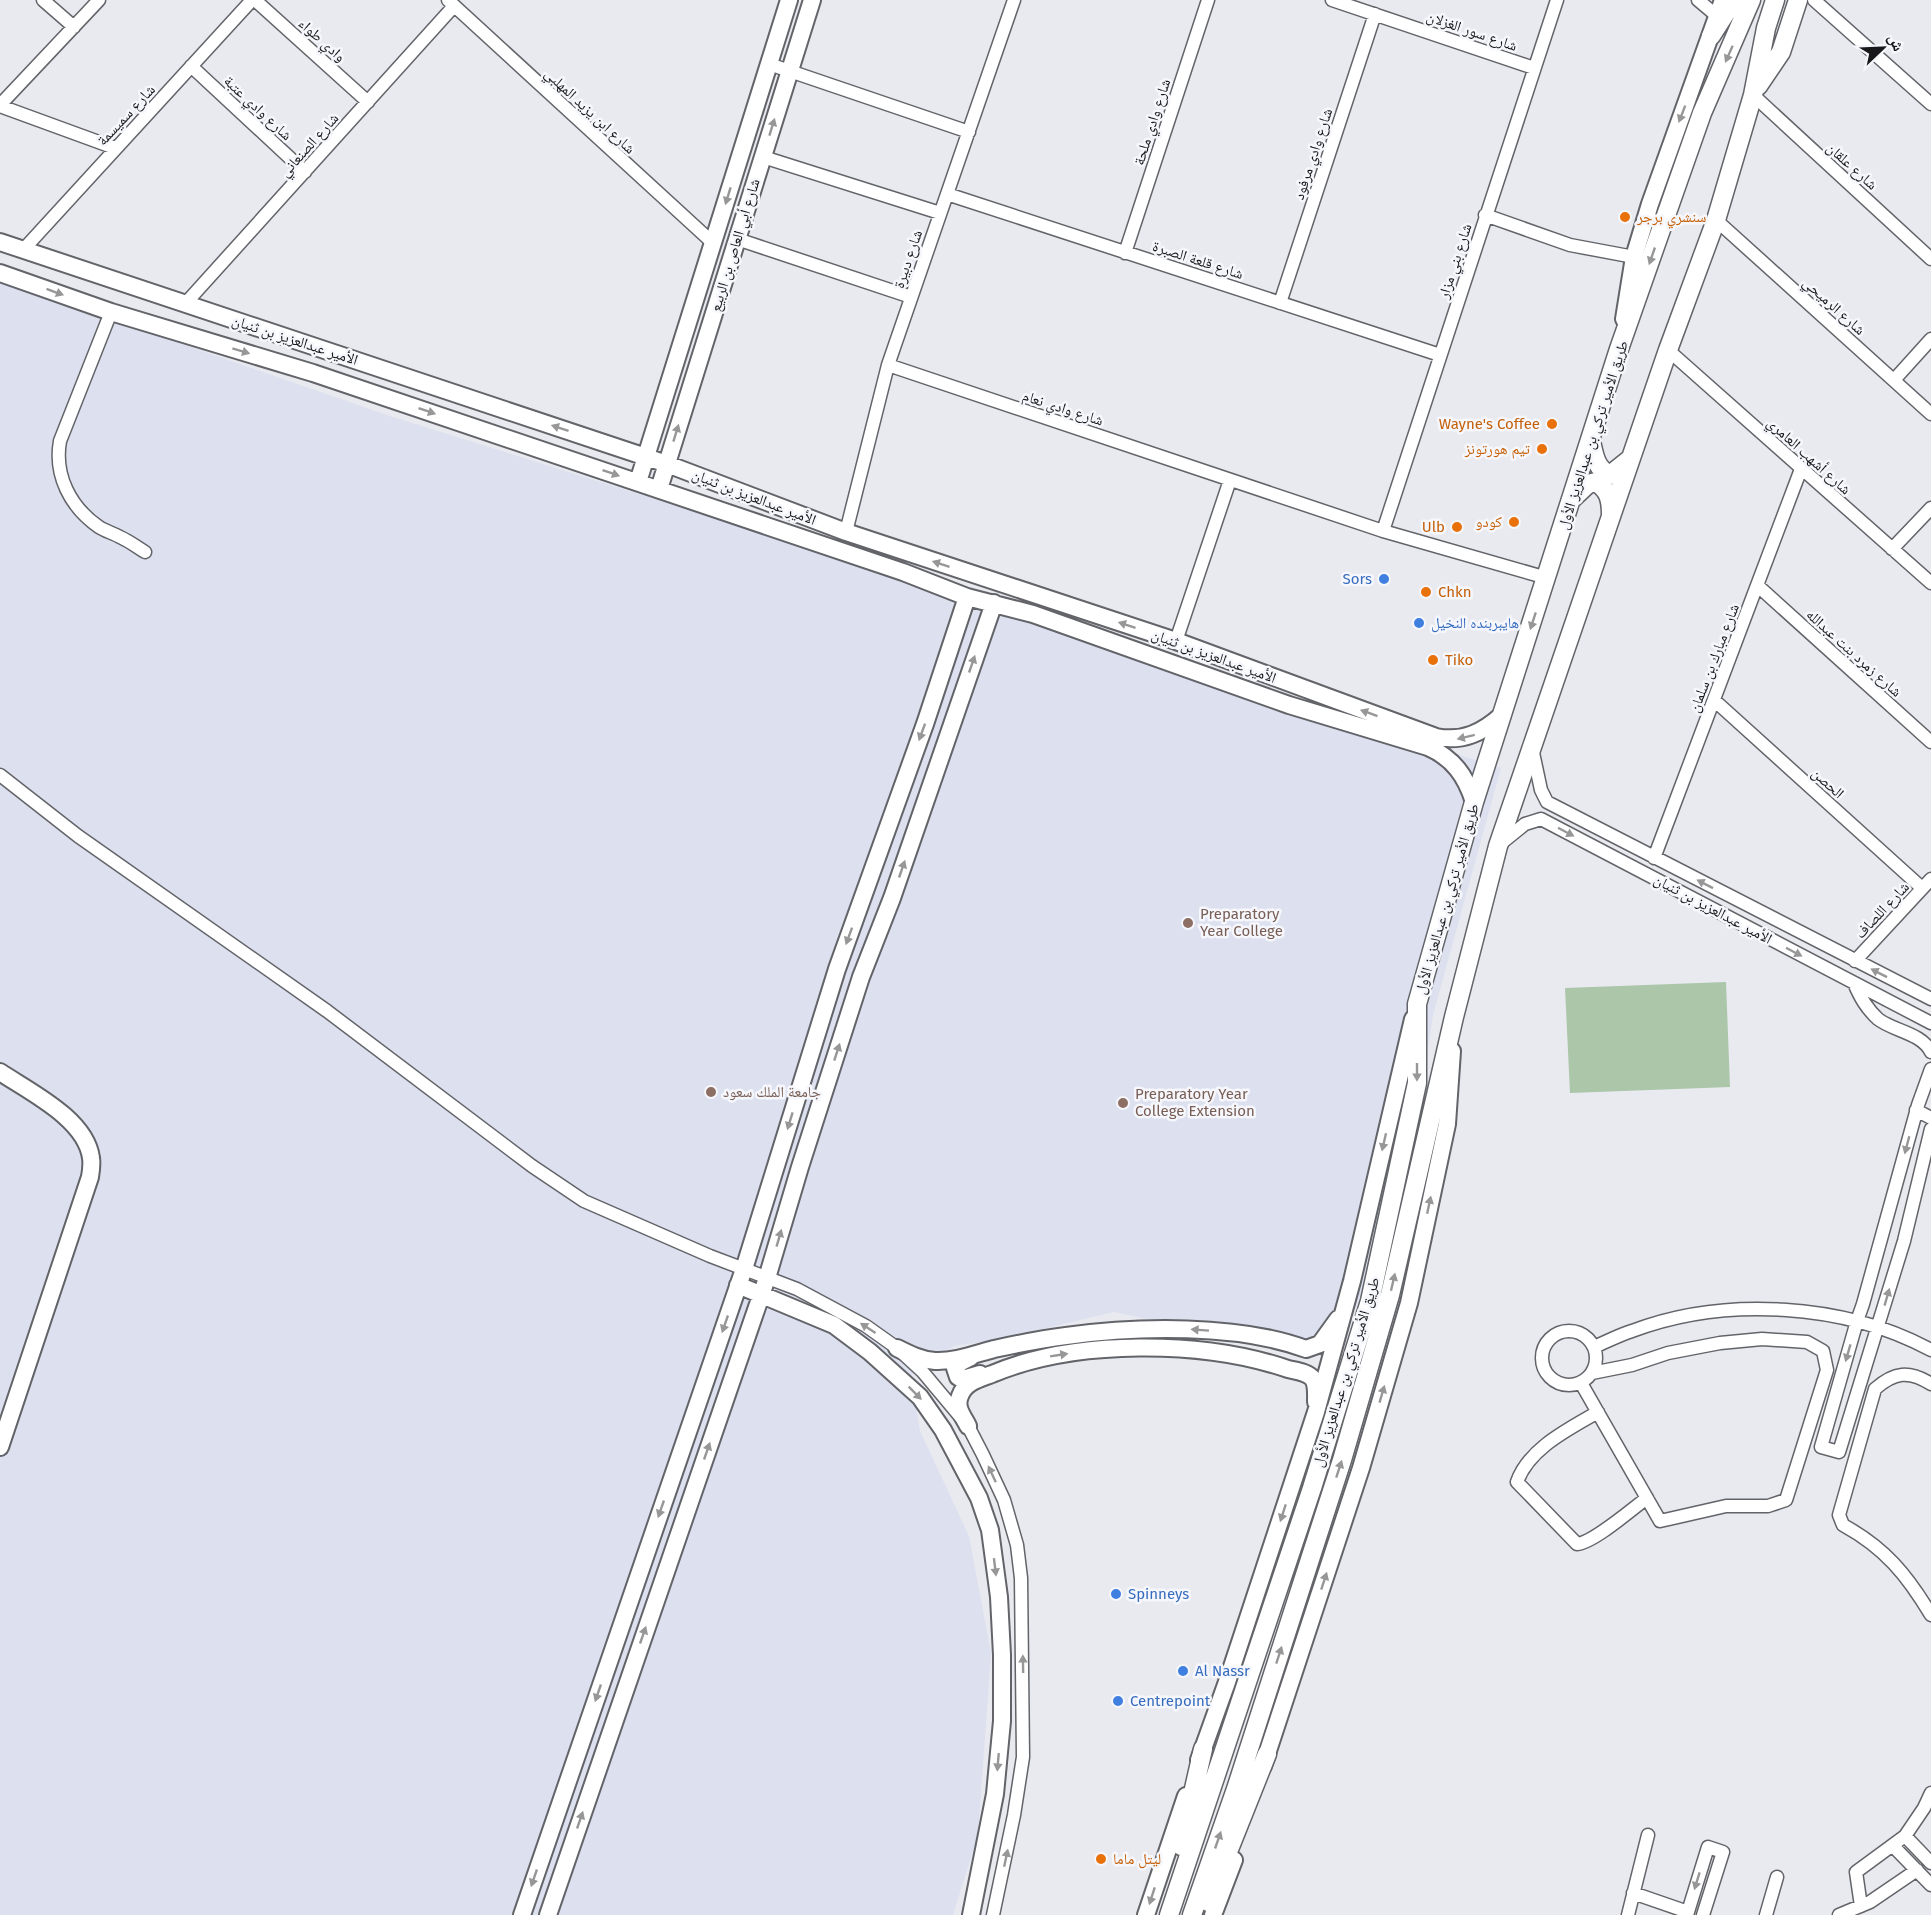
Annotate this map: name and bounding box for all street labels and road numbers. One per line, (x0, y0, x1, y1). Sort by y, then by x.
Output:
street label: شارع سور الغزلان (1424, 7, 1520, 56)
street label: وادي طواء (293, 14, 349, 68)
street label: شارع ابن يزيد المهلبي (539, 64, 639, 160)
street label: شارع وادي عتبة (218, 72, 296, 146)
street label: شارع وادي ملحة (1130, 76, 1177, 168)
street label: شارع سميسمة (93, 81, 160, 150)
street label: شارع وادي مرفود (1290, 106, 1339, 203)
street label: شارع الصنعاني (276, 109, 345, 183)
street label: شارع علقان (1822, 139, 1881, 194)
street label: شارع أبي العاص بن الربيع (706, 176, 767, 314)
street label: شارع بني مزار (1434, 221, 1478, 302)
street label: شارع دبيرة (890, 227, 927, 291)
street label: شارع قلعة الصبرة (1150, 237, 1246, 284)
street label: شارع الرميحي (1797, 273, 1869, 341)
street label: الأمير عبدالعزيز بن ثنيان (229, 311, 360, 370)
street label: طريق الأمير تركي بن عبدالعزيز الأول (1554, 338, 1635, 533)
street label: شارع وادي نعام (1019, 386, 1106, 432)
street label: شارع أشهب العامري (1761, 414, 1855, 501)
street label: الأمير عبدالعزيز بن ثنيان (689, 465, 819, 530)
street label: شارع مبارك بن سلمان (1685, 601, 1744, 715)
street label: شارع زمرد بنت عبدالله (1802, 605, 1906, 701)
street label: الأمير عبدالعزيز بن ثنيان (1149, 625, 1279, 688)
street label: الحصن (1807, 764, 1848, 803)
street label: طريق الأمير تركي بن عبدالعزيز الأول (1411, 802, 1486, 997)
street label: الأمير عبدالعزيز بن ثنيان (1650, 870, 1775, 949)
street label: شارع اللصاف (1851, 878, 1914, 943)
street label: طريق الأمير تركي بن عبدالعزيز الأول (1309, 1275, 1386, 1470)

